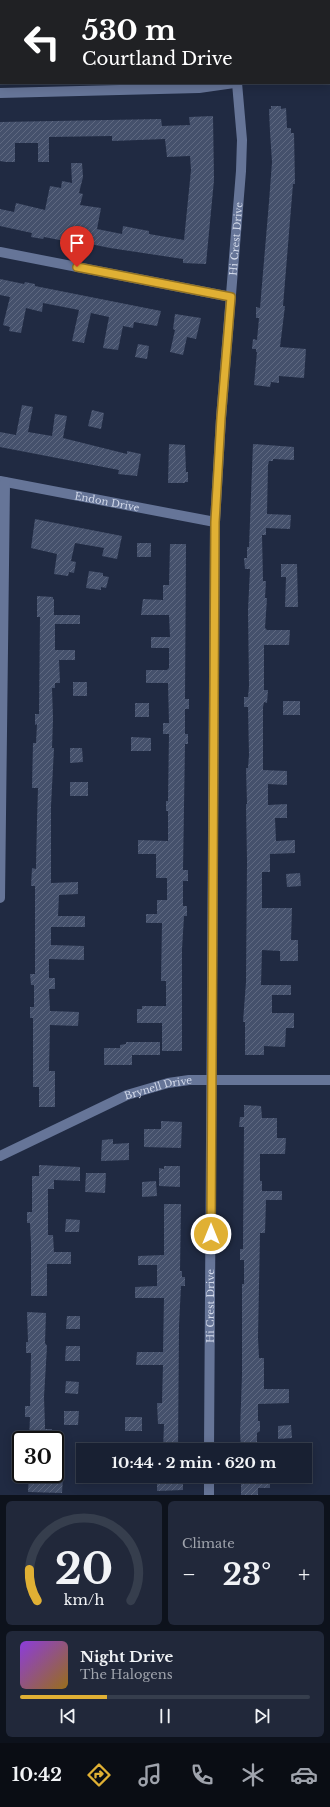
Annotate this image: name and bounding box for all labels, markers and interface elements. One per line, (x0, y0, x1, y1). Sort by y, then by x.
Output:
text: 530 m (82, 13, 176, 48)
icon: left (16, 16, 68, 68)
text: Courtland Drive (82, 48, 233, 70)
street label: Hi Crest Drive (227, 201, 245, 276)
pin (60, 226, 94, 267)
icon: arrive (66, 232, 88, 254)
street label: Endon Drive (73, 489, 141, 515)
street label: Brynell Drive (123, 1074, 192, 1102)
position arrow (190, 1213, 232, 1255)
street label: Hi Crest Drive (204, 1269, 217, 1343)
speed limit sign: 30 (12, 1431, 64, 1483)
text: 10:44 · 2 min · 620 m (112, 1453, 276, 1472)
text: Climate (182, 1535, 235, 1552)
text: 20 (55, 1544, 113, 1595)
text: 23° (223, 1556, 271, 1593)
text: − (182, 1561, 196, 1588)
text: + (298, 1561, 310, 1588)
text: km/h (64, 1591, 104, 1609)
text: Night Drive (80, 1647, 173, 1666)
text: The Halogens (80, 1666, 173, 1683)
icon: previous (57, 1705, 79, 1727)
icon: pause (154, 1705, 176, 1727)
icon: next (251, 1705, 273, 1727)
icon: directions (85, 1761, 113, 1789)
icon: music (136, 1761, 164, 1789)
icon: phone (188, 1761, 216, 1789)
icon: climate (239, 1761, 267, 1789)
icon: car (290, 1761, 318, 1789)
text: 10:42 (12, 1764, 62, 1786)

